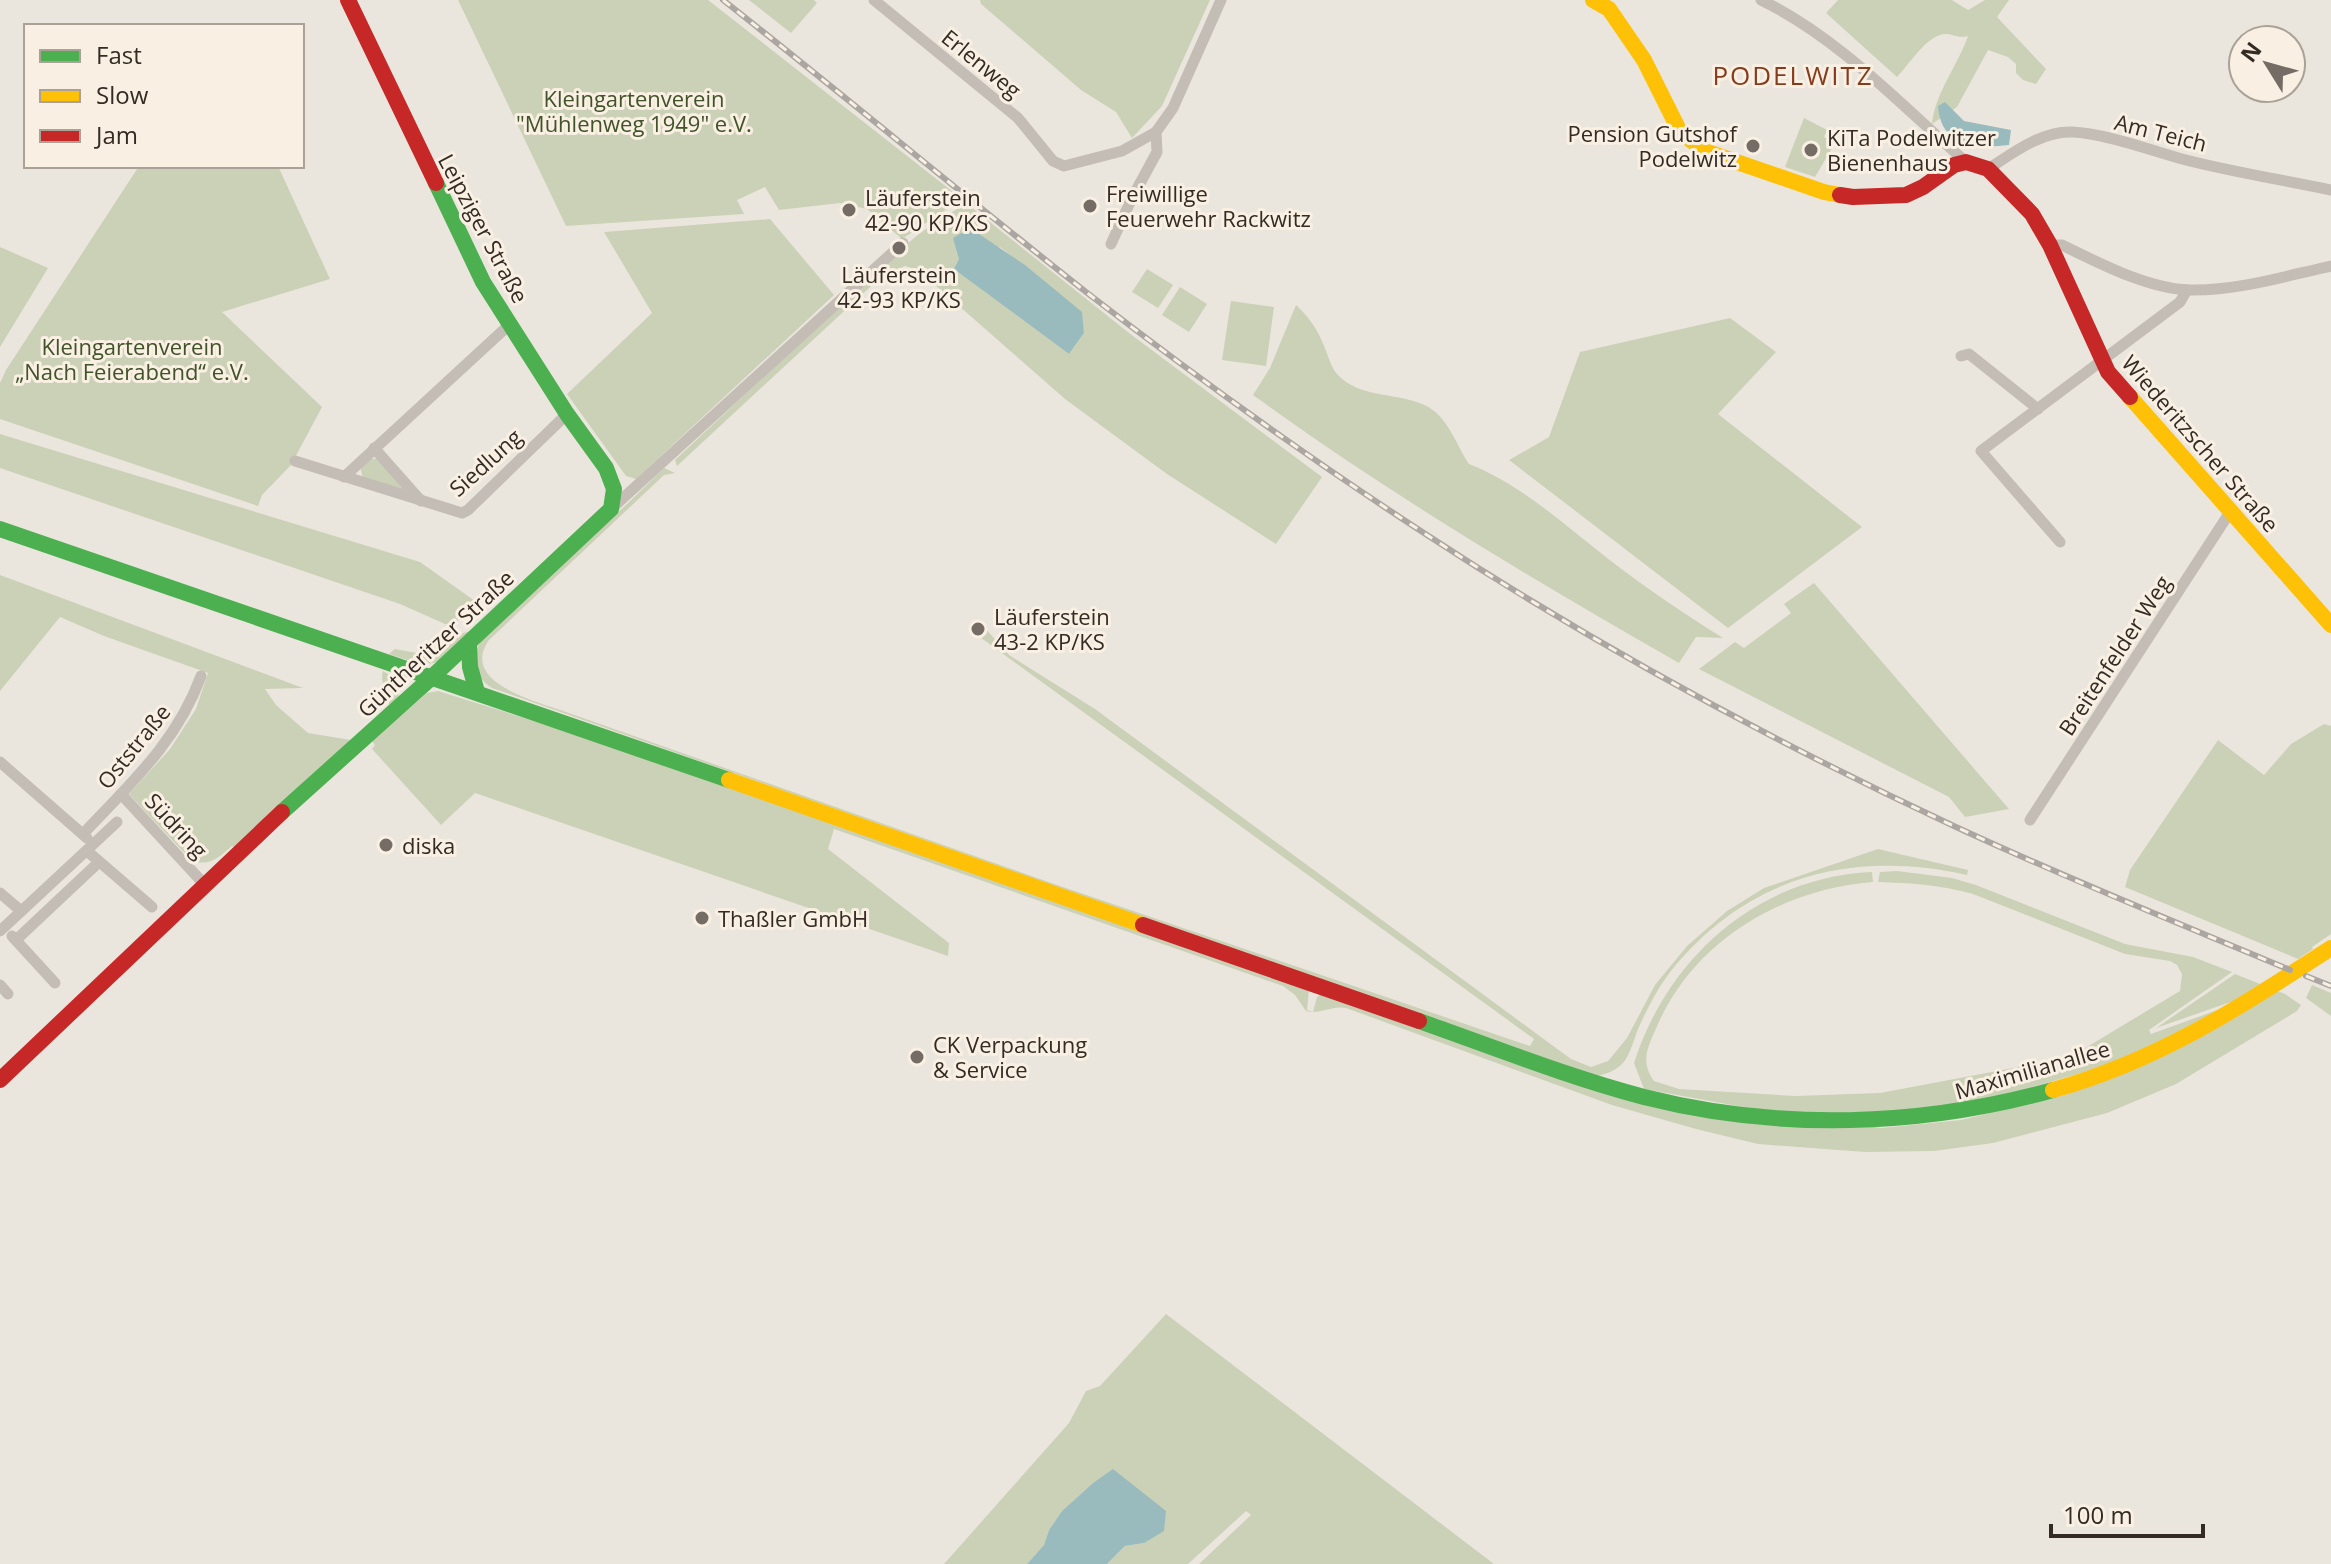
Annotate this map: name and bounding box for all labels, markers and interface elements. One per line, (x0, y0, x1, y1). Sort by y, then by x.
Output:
street label: Erlenweg (936, 22, 1028, 104)
legend (24, 24, 304, 168)
north arrow (2227, 24, 2307, 104)
text: N (2233, 35, 2268, 68)
text: Fast (96, 38, 142, 71)
district label: PODELWITZ (1712, 57, 1874, 93)
text: Slow (96, 78, 149, 111)
park label: Kleingartenverein "Mühlenweg 1949" e.V. (516, 83, 752, 138)
street label: Am Teich (2112, 106, 2210, 158)
text: Jam (94, 118, 138, 151)
place label: Pension Gutshof Podelwitz (1567, 118, 1739, 173)
place label: KiTa Podelwitzer Bienenhaus (1827, 122, 1996, 177)
marker: Pension Gutshof Podelwitz (1744, 137, 1762, 155)
marker: KiTa Podelwitzer Bienenhaus (1802, 141, 1820, 159)
street label: Leipziger Straße (432, 148, 536, 308)
place label: Freiwillige Feuerwehr Rackwitz (1106, 178, 1311, 233)
place label: Läuferstein 42-90 KP/KS (865, 182, 988, 237)
marker: Freiwillige Feuerwehr Rackwitz (1081, 197, 1099, 215)
marker: Läuferstein 42-90 KP/KS (840, 201, 858, 219)
marker: Läuferstein 42-93 KP/KS (890, 239, 908, 257)
place label: Läuferstein 42-93 KP/KS (837, 259, 961, 314)
park label: Kleingartenverein „Nach Feierabend“ e.V. (15, 331, 249, 386)
street label: Wiederitzscher Straße (2116, 348, 2286, 538)
street label: Siedlung (442, 421, 528, 503)
street label: Güntheritzer Straße (350, 563, 520, 723)
street label: Breitenfelder Weg (2051, 569, 2177, 741)
place label: Läuferstein 43-2 KP/KS (994, 601, 1110, 656)
marker: Läuferstein 43-2 KP/KS (969, 620, 987, 638)
street label: Oststraße (90, 697, 176, 795)
street label: Südring (139, 786, 215, 864)
place label: diska (402, 830, 455, 860)
marker: diska (377, 836, 395, 854)
place label: Thaßler GmbH (718, 903, 868, 933)
marker: Thaßler GmbH (693, 909, 711, 927)
place label: CK Verpackung & Service (933, 1029, 1087, 1084)
street label: Maximilianallee (1951, 1033, 2113, 1105)
marker: CK Verpackung & Service (908, 1048, 926, 1066)
scale bar (2051, 1488, 2203, 1538)
text: 100 m (2063, 1498, 2133, 1531)

